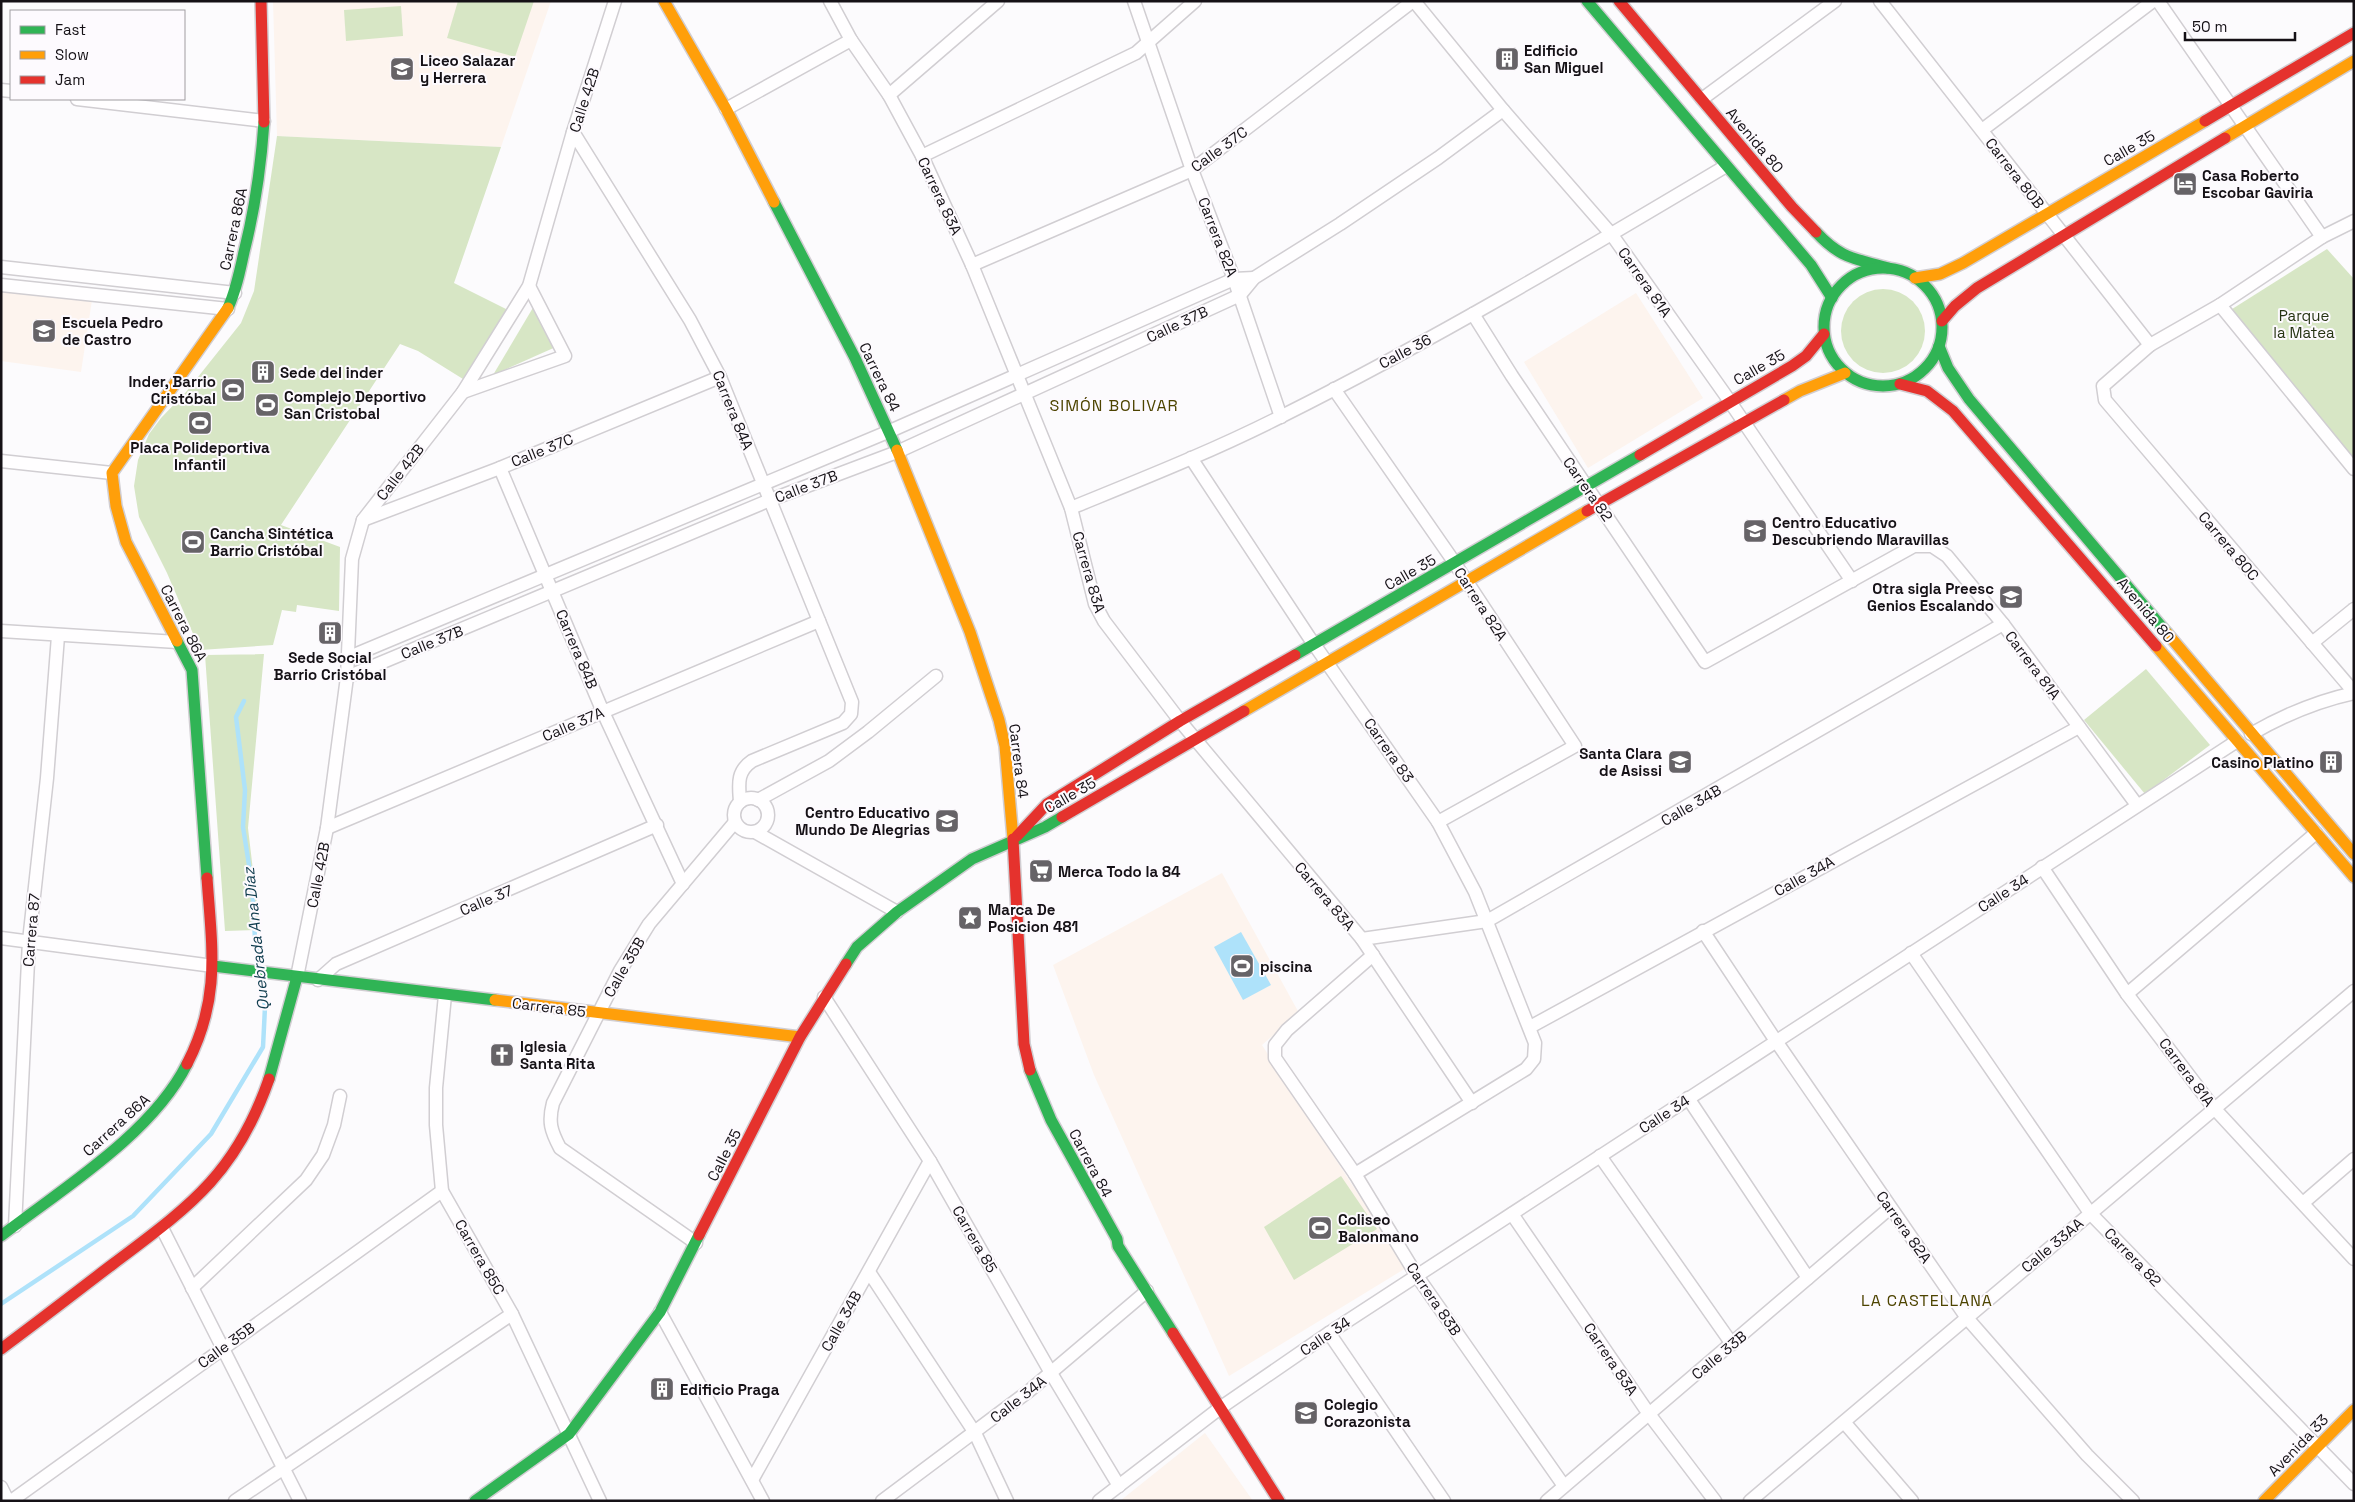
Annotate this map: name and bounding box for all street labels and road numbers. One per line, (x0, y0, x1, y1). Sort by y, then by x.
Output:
street label: Calle 42B (565, 65, 603, 135)
street label: Avenida 80 (1722, 103, 1788, 177)
street label: Calle 37C (1187, 122, 1251, 176)
street label: Calle 35 (2100, 126, 2158, 170)
street label: Carrera 80B (1981, 134, 2049, 212)
street label: Carrera 83A (914, 154, 967, 239)
street label: Carrera 86A (215, 185, 251, 272)
street label: Carrera 82A (1194, 194, 1242, 280)
street label: Carrera 81A (1614, 243, 1676, 321)
street label: Calle 37B (1143, 301, 1211, 347)
street label: Calle 36 (1376, 329, 1434, 373)
street label: Carrera 84 (855, 339, 905, 415)
street label: Calle 35 (1730, 345, 1788, 389)
street label: Carrera 84A (708, 367, 758, 453)
street label: Calle 37C (508, 429, 576, 471)
street label: Calle 42B (372, 440, 428, 504)
street label: Carrera 82 (1559, 453, 1617, 525)
street label: Calle 37B (772, 465, 840, 507)
street label: Carrera 80C (2195, 507, 2263, 585)
street label: Carrera 83A (1068, 529, 1110, 615)
street label: Calle 35 (1381, 550, 1439, 594)
street label: Carrera 82A (1450, 564, 1512, 645)
street label: Avenida 80 (2113, 573, 2179, 647)
street label: Carrera 86A (156, 581, 212, 665)
street label: Carrera 84B (552, 606, 602, 692)
street label: Calle 37B (398, 621, 466, 663)
street label: Carrera 81A (2001, 627, 2065, 704)
street label: Calle 37A (539, 702, 607, 746)
street label: Carrera 83 (1360, 714, 1418, 786)
street label: Carrera 84 (1005, 723, 1033, 799)
street label: Calle 35 (1041, 773, 1099, 817)
street label: Calle 34B (1657, 780, 1725, 830)
street label: Calle 42B (302, 840, 334, 910)
street label: Calle 34A (1770, 851, 1838, 900)
street label: Carrera 83A (1291, 858, 1360, 935)
street label: Calle 34 (1974, 870, 2032, 916)
street label: Calle 37 (457, 880, 515, 920)
street label: Carrera 87 (18, 892, 44, 968)
street label: Calle 35B (599, 933, 649, 1000)
street label: Carrera 85 (511, 993, 587, 1021)
street label: Carrera 81A (2155, 1034, 2219, 1111)
street label: Carrera 86A (78, 1089, 154, 1160)
street label: Calle 34 (1635, 1091, 1693, 1137)
street label: Calle 35 (703, 1126, 745, 1184)
street label: Carrera 84 (1065, 1126, 1117, 1200)
street label: Carrera 82A (1872, 1187, 1936, 1267)
street label: Carrera 85 (948, 1202, 1002, 1276)
street label: Calle 33AA (2017, 1213, 2087, 1277)
street label: Carrera 85C (451, 1216, 509, 1298)
street label: Carrera 82 (2100, 1224, 2166, 1290)
street label: Carrera 83B (1403, 1259, 1466, 1339)
street label: Calle 34B (817, 1287, 866, 1355)
street label: Calle 34 (1296, 1312, 1354, 1360)
street label: Calle 35B (194, 1318, 258, 1372)
street label: Carrera 83A (1580, 1319, 1643, 1400)
street label: Calle 33B (1687, 1326, 1751, 1384)
street label: Calle 34A (986, 1371, 1050, 1427)
street label: Avenida 33 (2264, 1410, 2332, 1480)

